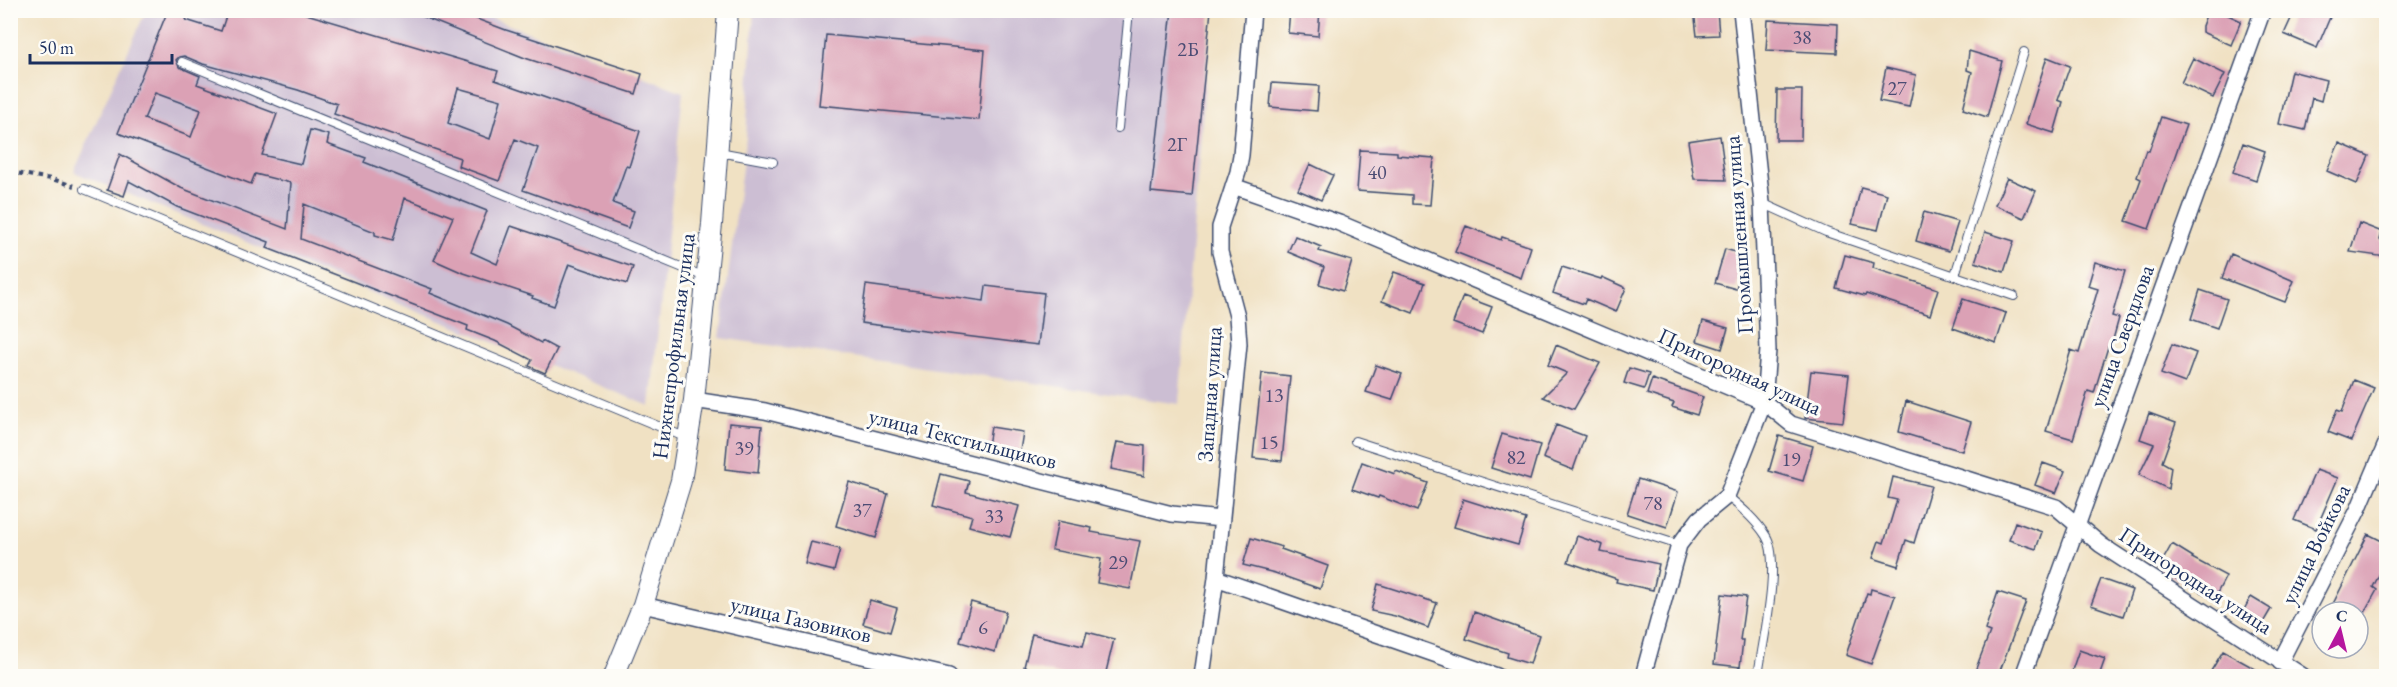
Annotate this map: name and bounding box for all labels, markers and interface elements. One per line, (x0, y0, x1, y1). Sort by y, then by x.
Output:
house number: 38 (1792, 24, 1812, 50)
scale bar (30, 27, 172, 65)
text: 50 m (39, 36, 74, 59)
house number: 2Б (1177, 36, 1199, 62)
house number: 27 (1887, 75, 1907, 101)
house number: 2Г (1167, 131, 1188, 157)
street label: Промышленная улица (1717, 134, 1760, 335)
house number: 40 (1367, 159, 1387, 185)
street label: Нижнепрофильная улица (645, 231, 702, 461)
street label: улица Свердлова (2082, 261, 2161, 411)
street label: Пригородная улица (1653, 321, 1827, 422)
street label: Западная улица (1190, 325, 1229, 463)
house number: 13 (1264, 382, 1284, 408)
street label: улица Текстильщиков (866, 401, 1060, 476)
house number: 15 (1259, 429, 1279, 455)
house number: 39 (734, 435, 754, 461)
house number: 82 (1506, 444, 1526, 470)
house number: 19 (1781, 446, 1801, 472)
street label: улица Войкова (2274, 479, 2357, 609)
house number: 78 (1643, 490, 1663, 516)
house number: 37 (852, 497, 872, 523)
house number: 33 (984, 503, 1004, 529)
street label: Пригородная улица (2113, 520, 2278, 641)
house number: 29 (1108, 549, 1128, 575)
street label: улица Газовиков (728, 589, 874, 650)
north arrow (2310, 600, 2370, 660)
text: С (2335, 604, 2349, 627)
house number: 6 (978, 614, 988, 640)

